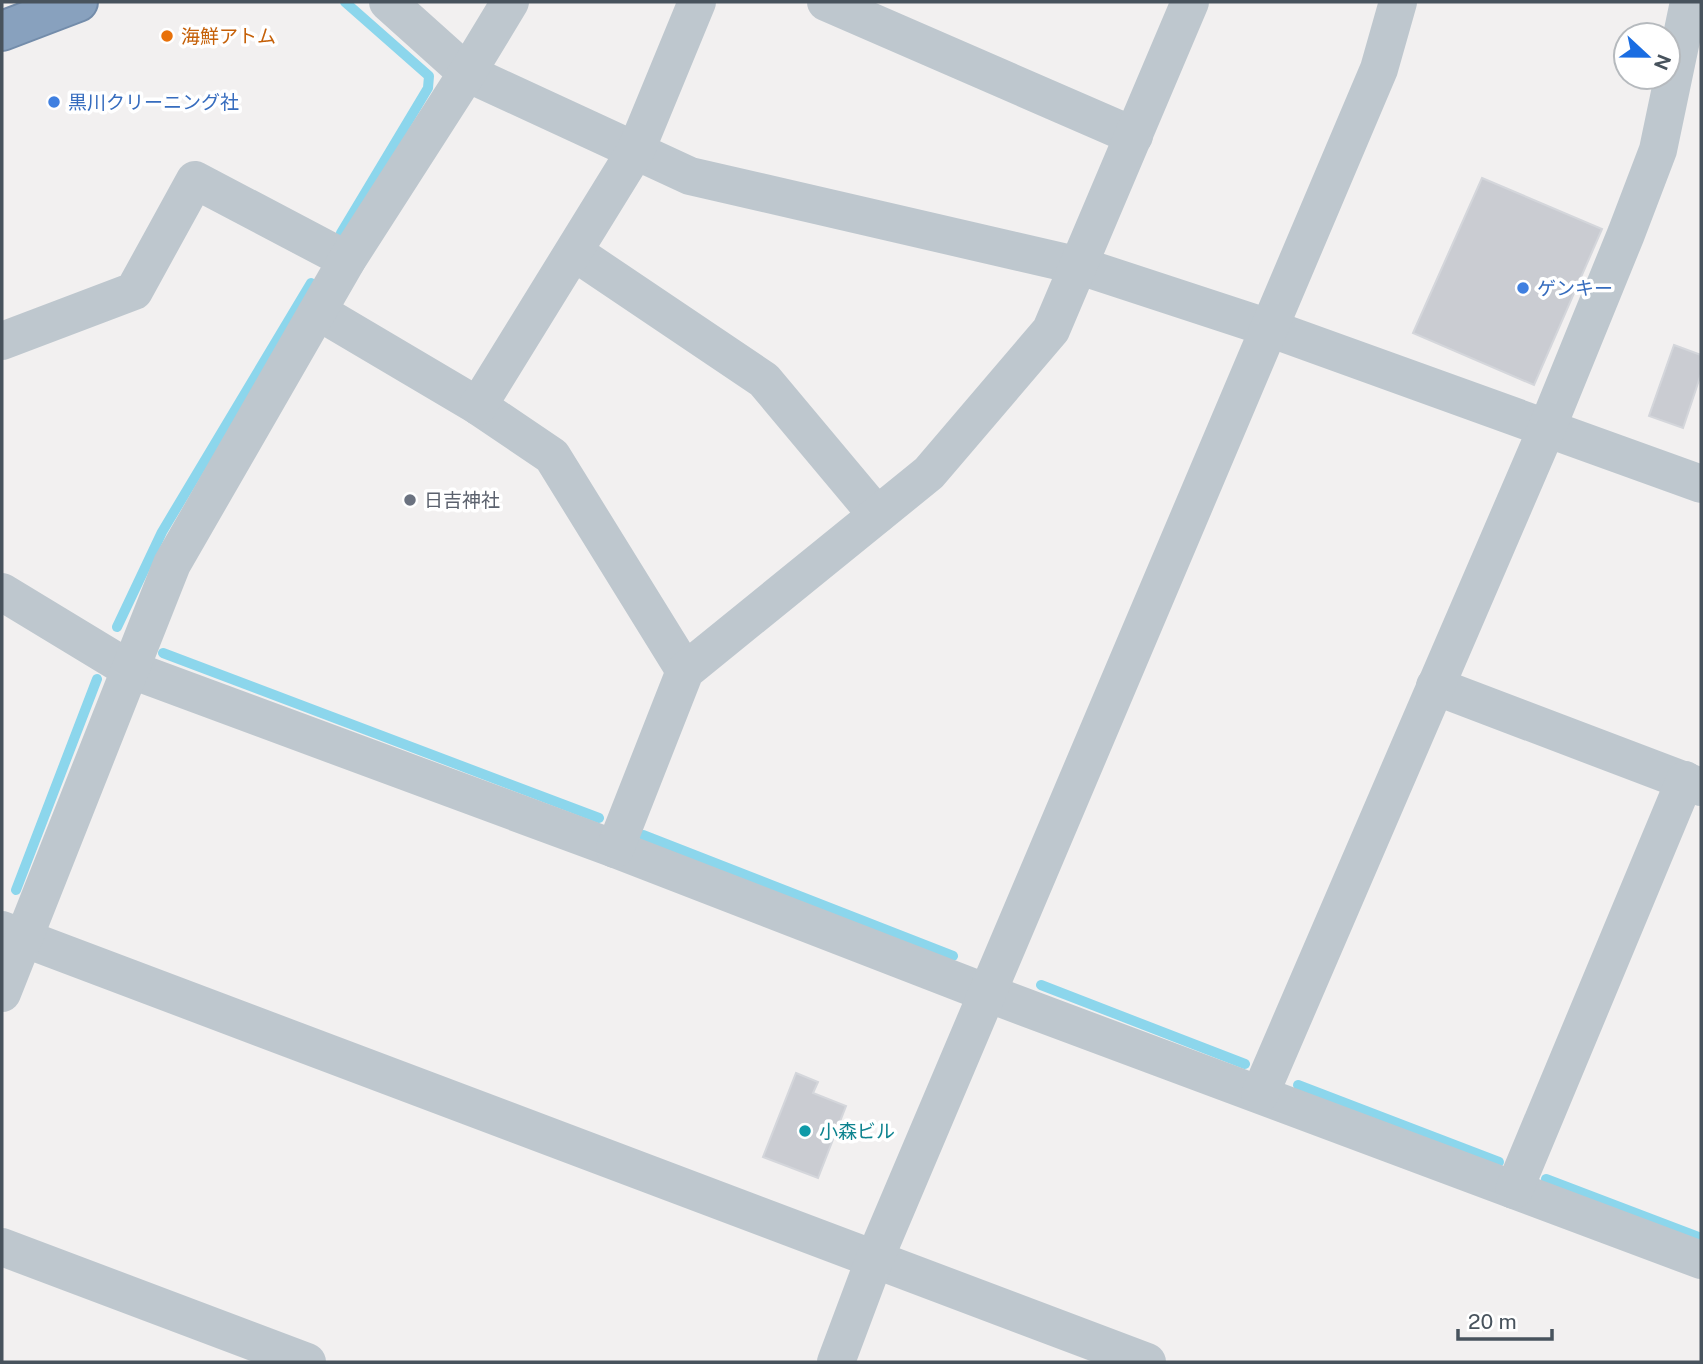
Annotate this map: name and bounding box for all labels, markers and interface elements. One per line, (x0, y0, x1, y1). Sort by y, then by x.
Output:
north arrow (1612, 21, 1682, 91)
place label: 海鮮アトム (181, 25, 276, 47)
marker: 海鮮アトム (159, 28, 175, 44)
text: N (1650, 51, 1676, 73)
place label: 黒川クリーニング社 (68, 91, 239, 113)
marker: 黒川クリーニング社 (46, 94, 62, 110)
place label: ゲンキー (1537, 277, 1613, 299)
marker: ゲンキー (1515, 280, 1531, 296)
place label: 日吉神社 (424, 489, 500, 511)
marker: 日吉神社 (402, 492, 418, 508)
place label: 小森ビル (819, 1120, 895, 1142)
marker: 小森ビル (797, 1123, 813, 1139)
scale bar (1458, 1298, 1552, 1342)
text: 20 m (1468, 1309, 1517, 1334)

